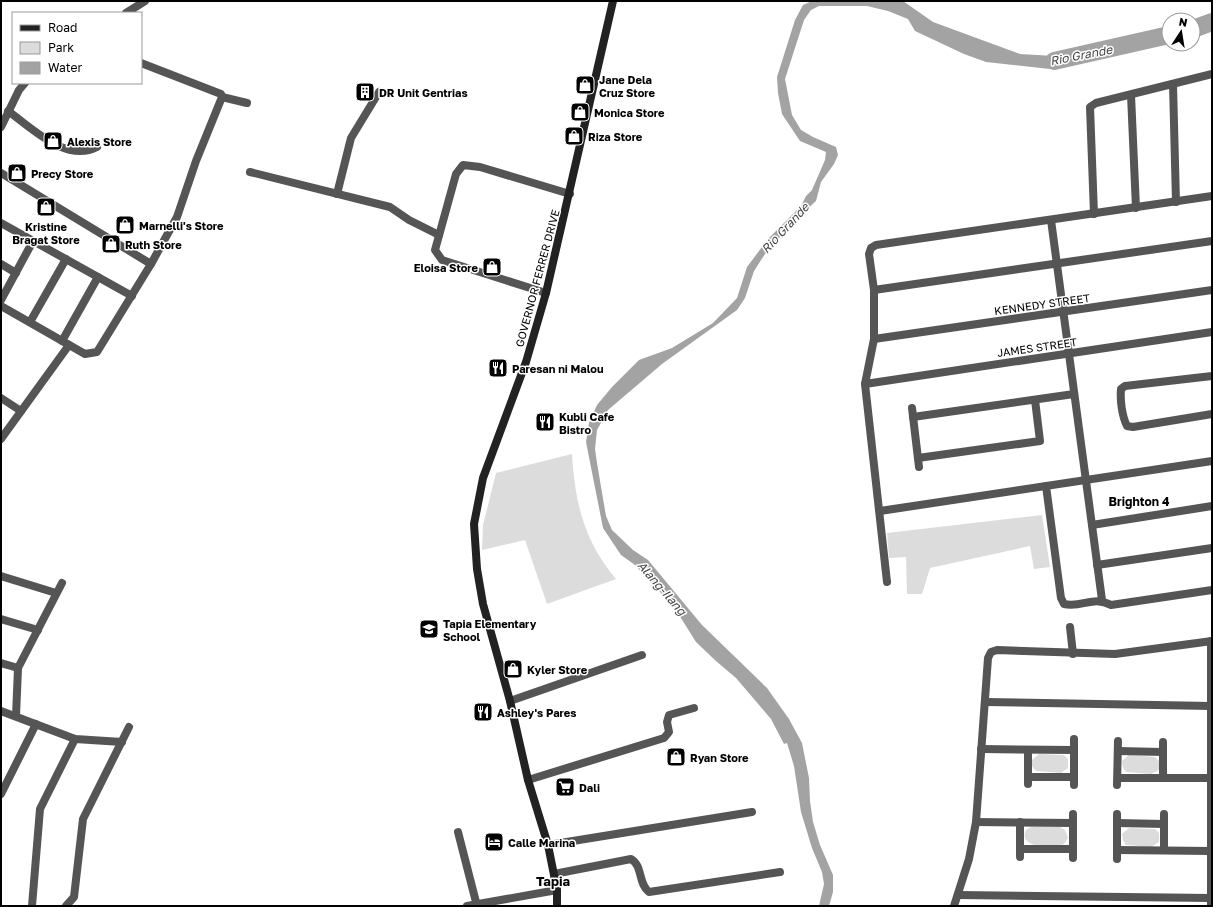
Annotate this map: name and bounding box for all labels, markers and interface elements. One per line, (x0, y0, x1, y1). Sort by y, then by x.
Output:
legend (12, 12, 142, 84)
north arrow (1161, 12, 1201, 52)
text: N (1178, 15, 1189, 29)
text: Road (48, 20, 77, 35)
text: Park (48, 40, 74, 55)
water label: Rio Grande (1049, 41, 1114, 68)
text: Water (48, 60, 82, 75)
place label: Jane Dela Cruz Store (599, 73, 655, 99)
shop icon: Jane Dela Cruz Store (574, 74, 596, 96)
building icon: DR Unit Gentrias (354, 81, 376, 103)
place label: DR Unit Gentrias (379, 86, 468, 99)
shop icon: Monica Store (569, 101, 591, 123)
place label: Monica Store (594, 106, 665, 119)
shop icon: Riza Store (563, 125, 585, 147)
shop icon: Alexis Store (42, 130, 64, 152)
place label: Riza Store (588, 130, 643, 143)
place label: Alexis Store (67, 135, 132, 148)
shop icon: Precy Store (6, 162, 28, 184)
place label: Precy Store (31, 167, 94, 180)
shop icon: Kristine Bragat Store (35, 196, 57, 218)
water label: Rio Grande (758, 199, 813, 256)
street label: GOVERNOR FERRER DRIVE (512, 208, 562, 348)
shop icon: Marnelli's Store (114, 214, 136, 236)
place label: Marnelli's Store (139, 219, 224, 232)
place label: Kristine Bragat Store (12, 220, 80, 246)
shop icon: Ruth Store (100, 233, 122, 255)
place label: Ruth Store (125, 238, 182, 251)
shop icon: Eloisa Store (481, 256, 503, 278)
place label: Eloisa Store (414, 261, 478, 274)
street label: KENNEDY STREET (993, 291, 1091, 317)
street label: JAMES STREET (996, 335, 1078, 359)
restaurant icon: Paresan ni Malou (487, 357, 509, 379)
place label: Paresan ni Malou (512, 362, 604, 375)
place label: Kubli Cafe Bistro (559, 410, 615, 436)
restaurant icon: Kubli Cafe Bistro (534, 411, 556, 433)
district label: Brighton 4 (1109, 494, 1170, 509)
water label: Alang-Ilang (634, 558, 691, 619)
place label: Tapia Elementary School (443, 617, 537, 643)
school or university icon: Tapia Elementary School (418, 618, 440, 640)
shop icon: Kyler Store (502, 658, 524, 680)
place label: Kyler Store (527, 663, 588, 676)
restaurant icon: Ashley's Pares (472, 701, 494, 723)
place label: Ashley's Pares (497, 706, 576, 719)
shop icon: Ryan Store (665, 746, 687, 768)
place label: Ryan Store (690, 751, 749, 764)
supermarket icon: Dali (554, 776, 576, 798)
place label: Dali (579, 781, 600, 794)
hotel icon: Calle Marina (483, 831, 505, 853)
place label: Calle Marina (508, 836, 575, 849)
district label: Tapia (536, 873, 570, 889)

